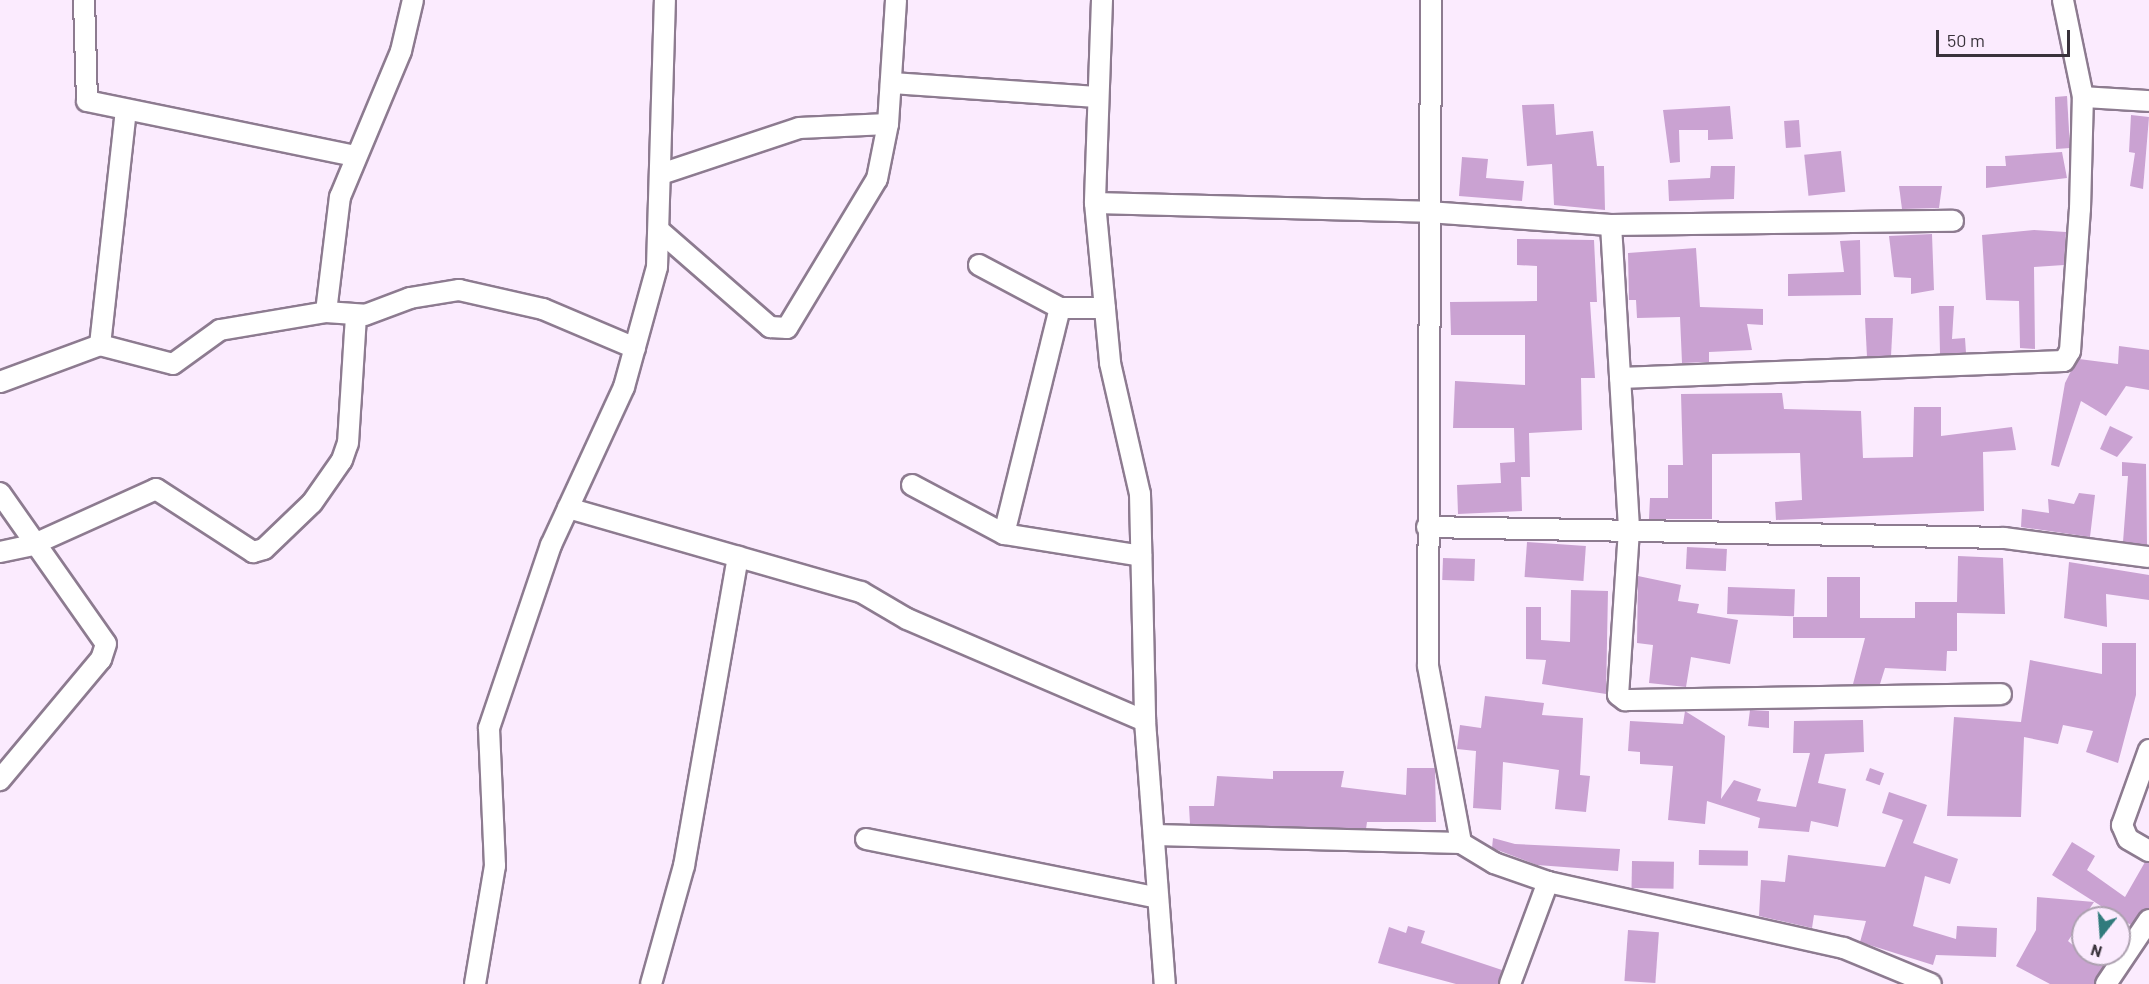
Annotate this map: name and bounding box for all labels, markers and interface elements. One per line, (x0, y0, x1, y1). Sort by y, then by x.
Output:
scale bar (1939, 18, 2072, 56)
text: 50 m (1947, 29, 1985, 51)
north arrow (2071, 906, 2131, 966)
text: N (2088, 941, 2104, 962)

